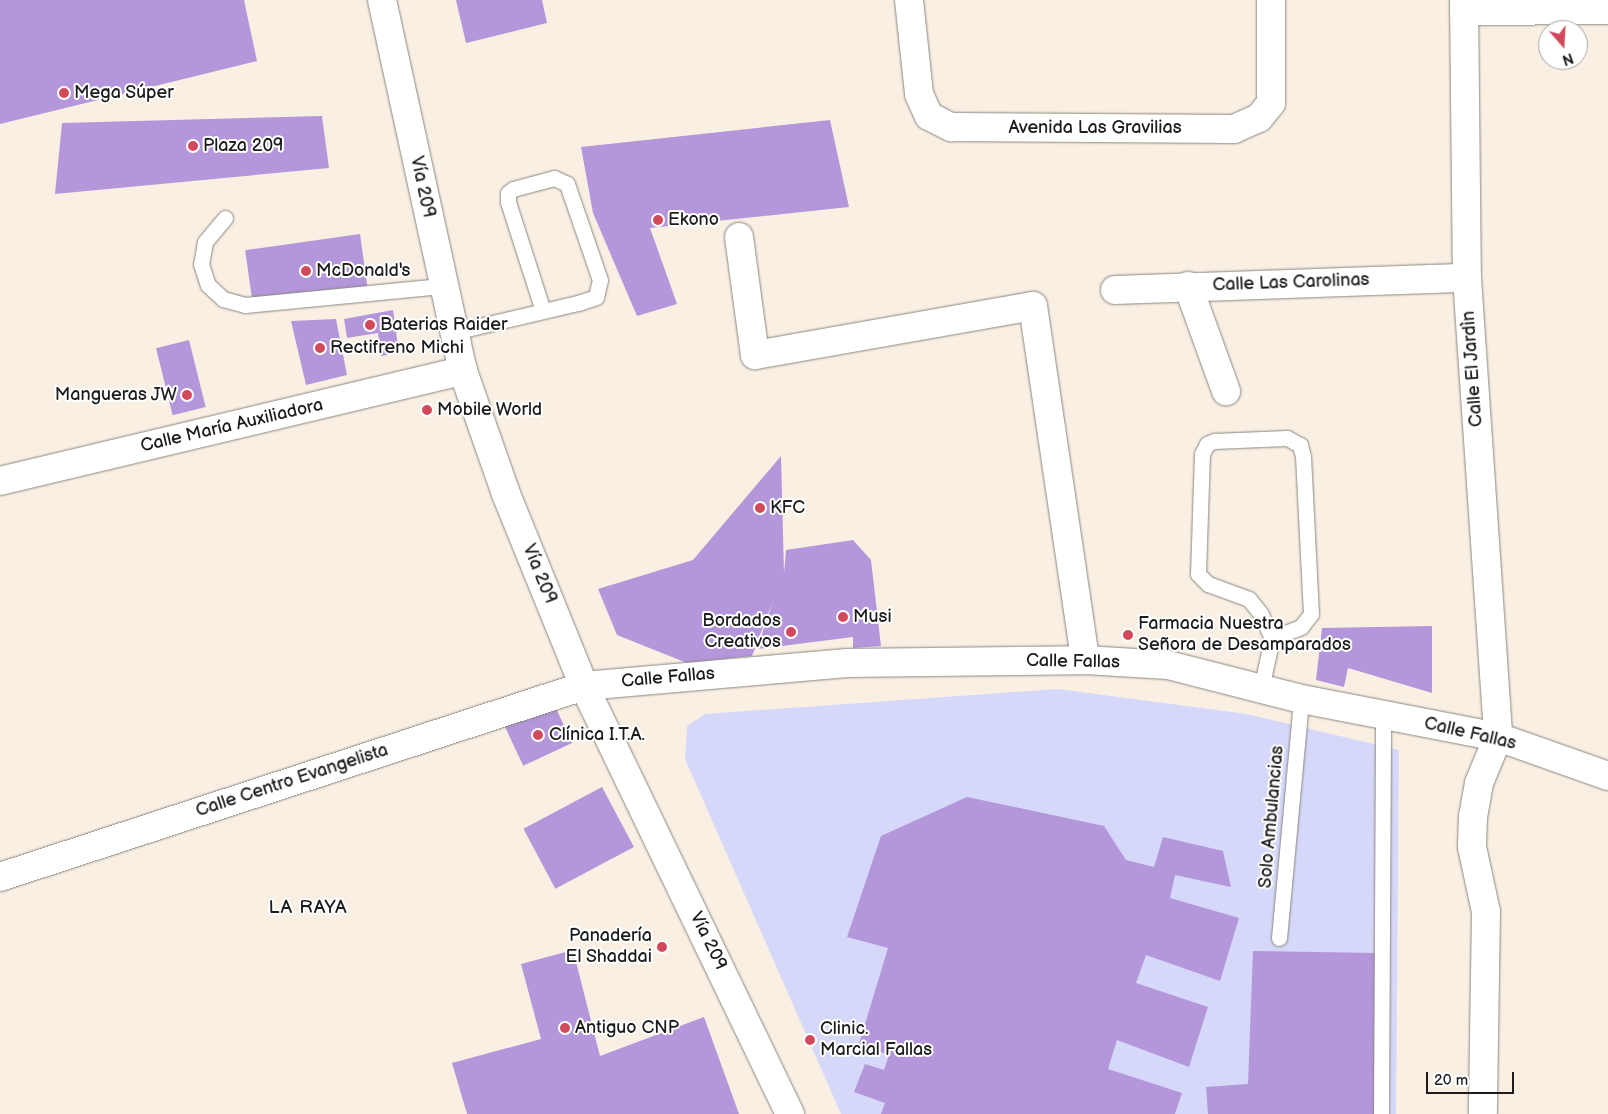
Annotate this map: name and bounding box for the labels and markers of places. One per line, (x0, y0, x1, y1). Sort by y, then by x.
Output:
place label: Mega Súper (74, 82, 174, 104)
marker: Mega Súper (58, 87, 70, 99)
place label: Plaza 209 (203, 135, 283, 157)
marker: Plaza 209 (187, 140, 199, 152)
place label: Ekono (668, 209, 719, 231)
marker: Ekono (652, 214, 664, 226)
place label: McDonald's (316, 260, 410, 282)
marker: McDonald's (300, 265, 312, 277)
place label: Baterias Raider (380, 314, 508, 336)
marker: Baterias Raider (364, 319, 376, 331)
place label: Rectifreno Michi (330, 337, 464, 359)
marker: Rectifreno Michi (314, 342, 326, 354)
place label: Mangueras JW (54, 384, 177, 406)
marker: Mangueras JW (181, 389, 193, 401)
place label: Mobile World (437, 399, 543, 421)
marker: Mobile World (421, 404, 433, 416)
place label: KFC (770, 497, 805, 519)
marker: KFC (754, 502, 766, 514)
place label: Musi (853, 606, 892, 628)
place label: Bordados Creativos (702, 611, 781, 654)
marker: Musi (837, 611, 849, 623)
place label: Farmacia Nuestra Señora de Desamparados (1138, 614, 1351, 656)
marker: Bordados Creativos (785, 626, 797, 638)
marker: Farmacia Nuestra Señora de Desamparados (1122, 629, 1134, 641)
place label: Clínica I.T.A. (549, 724, 645, 746)
marker: Clínica I.T.A. (531, 728, 545, 742)
place label: Panadería El Shaddai (565, 926, 652, 969)
marker: Panadería El Shaddai (656, 941, 668, 953)
place label: Antiguo CNP (575, 1017, 679, 1039)
place label: Clinic. Marcial Fallas (820, 1019, 932, 1062)
marker: Antiguo CNP (559, 1022, 571, 1034)
marker: Clinic. Marcial Fallas (804, 1034, 816, 1046)

